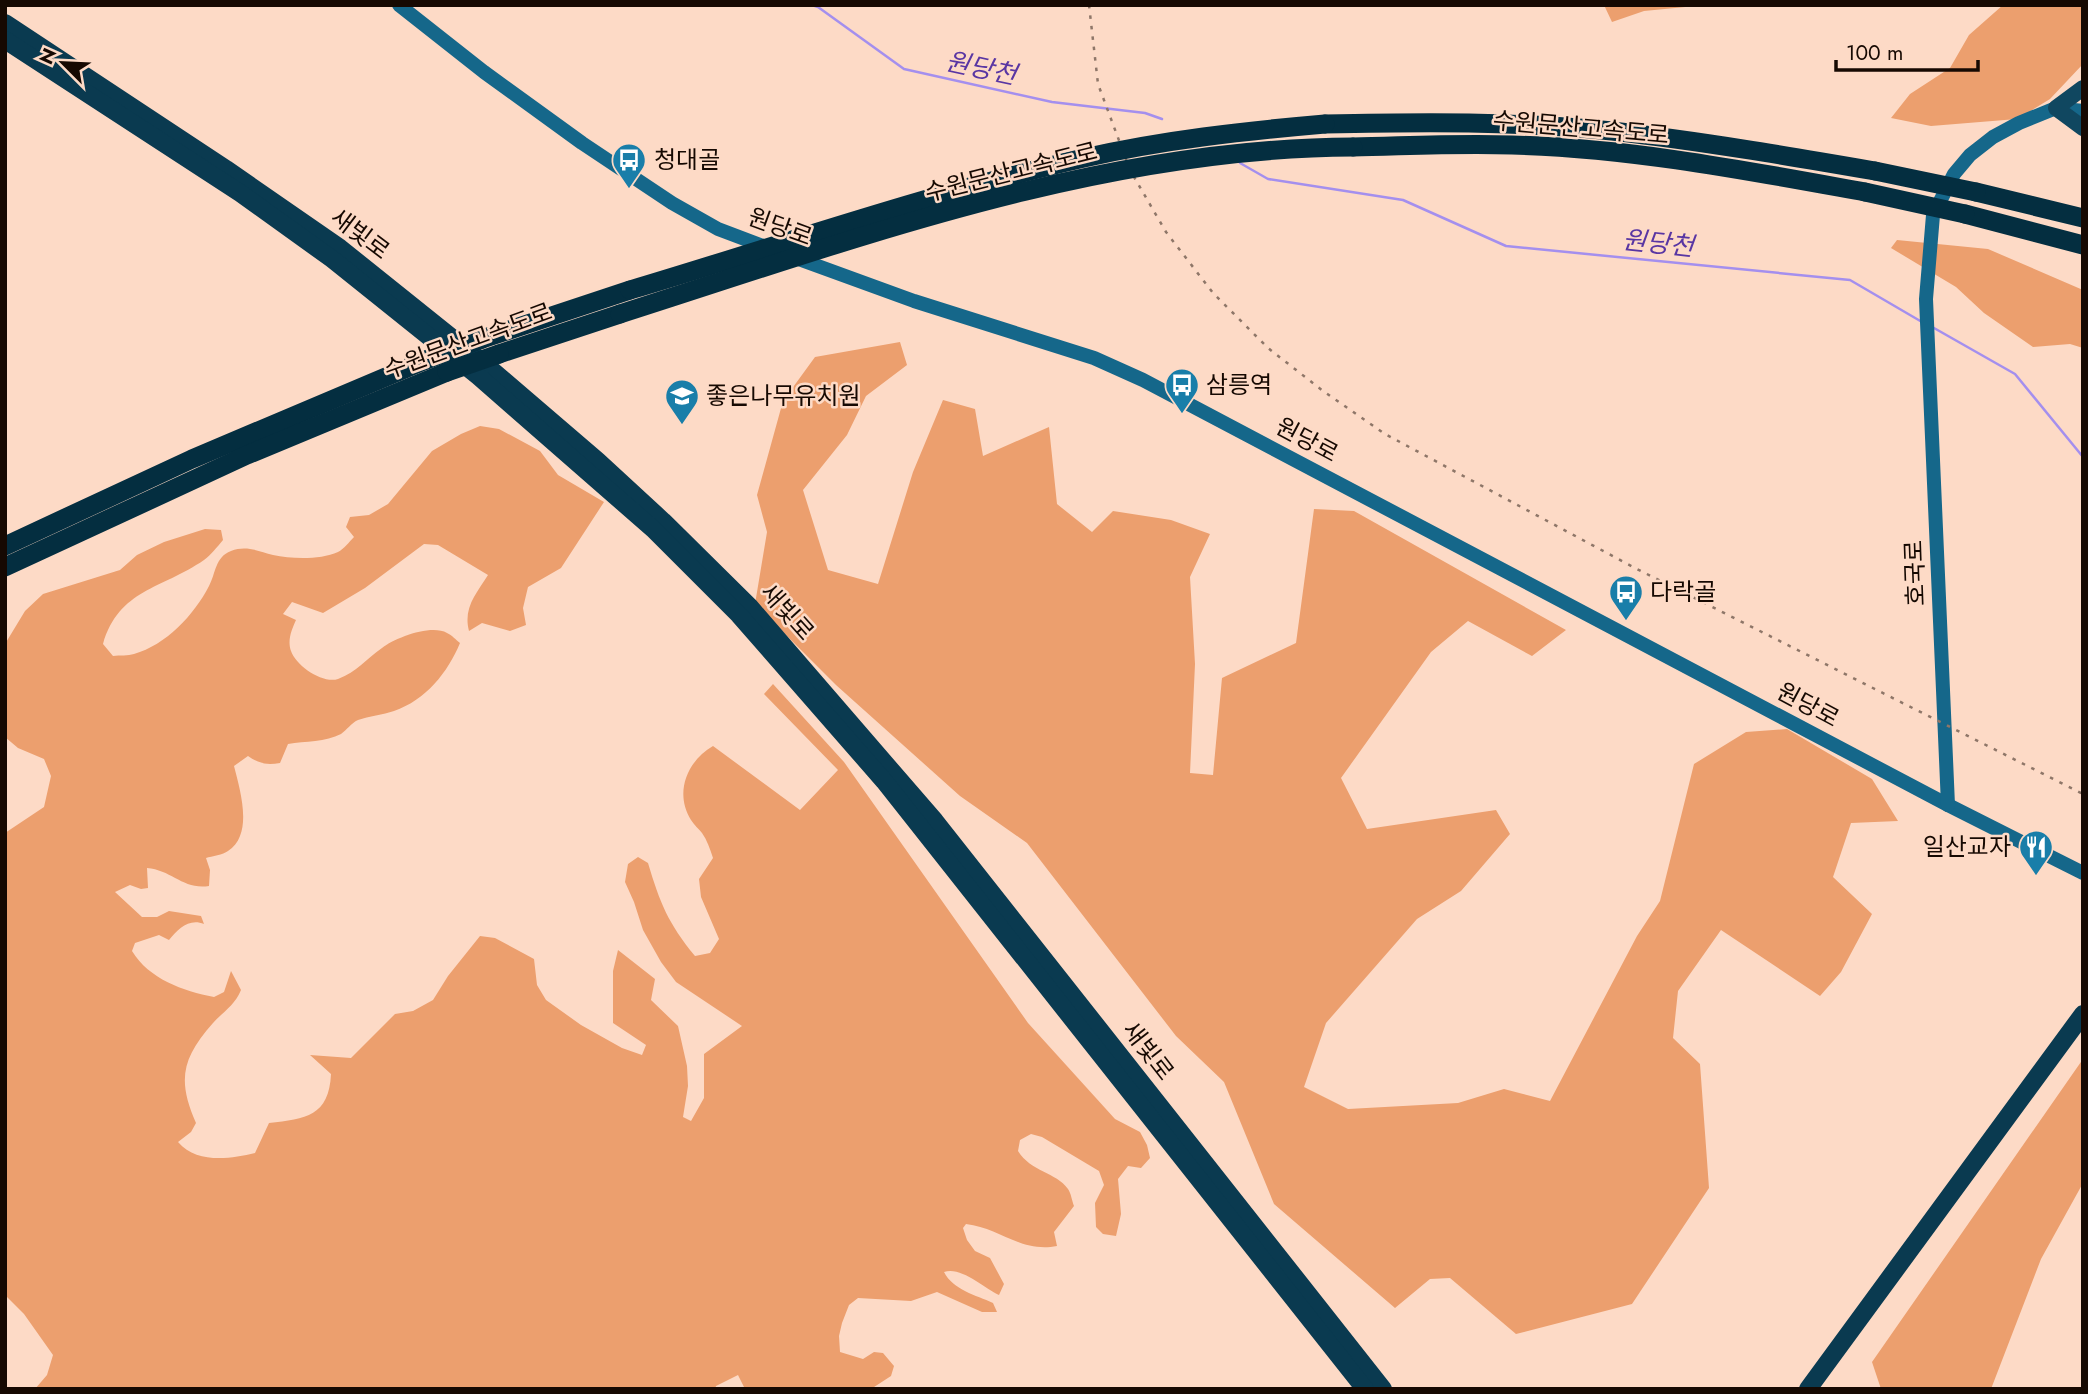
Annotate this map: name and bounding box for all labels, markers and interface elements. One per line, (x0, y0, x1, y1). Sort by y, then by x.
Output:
north arrow (28, 28, 98, 98)
scale bar (1836, 28, 1978, 72)
text: 100 m (1846, 38, 1903, 68)
water label: 원당천 (942, 42, 1023, 95)
text: N (33, 44, 63, 69)
street label: 수원문산고속도로 (1492, 102, 1671, 153)
street label: 수원문산고속도로 (921, 133, 1101, 210)
bus stop icon: 청대골 (610, 141, 648, 190)
place label: 청대골 (654, 142, 720, 177)
street label: 원당로 (743, 199, 817, 254)
street label: 새빛로 (323, 200, 397, 268)
water label: 원당천 (1620, 220, 1699, 266)
street label: 수원문산고속도로 (379, 294, 557, 387)
bus stop icon: 삼릉역 (1163, 366, 1201, 415)
place label: 삼릉역 (1206, 367, 1272, 402)
school or university icon: 좋은나무유치원 (663, 377, 701, 426)
place label: 좋은나무유치원 (706, 378, 861, 413)
street label: 원당로 (1270, 409, 1345, 471)
street label: 호국로 (1896, 539, 1933, 607)
bus stop icon: 다락골 (1607, 573, 1645, 622)
place label: 다락골 (1650, 574, 1716, 609)
street label: 새빛로 (752, 575, 823, 648)
street label: 원당로 (1771, 674, 1846, 736)
restaurant icon: 일산교자 (2017, 828, 2055, 877)
place label: 일산교자 (1923, 829, 2011, 864)
street label: 새빛로 (1114, 1014, 1183, 1088)

